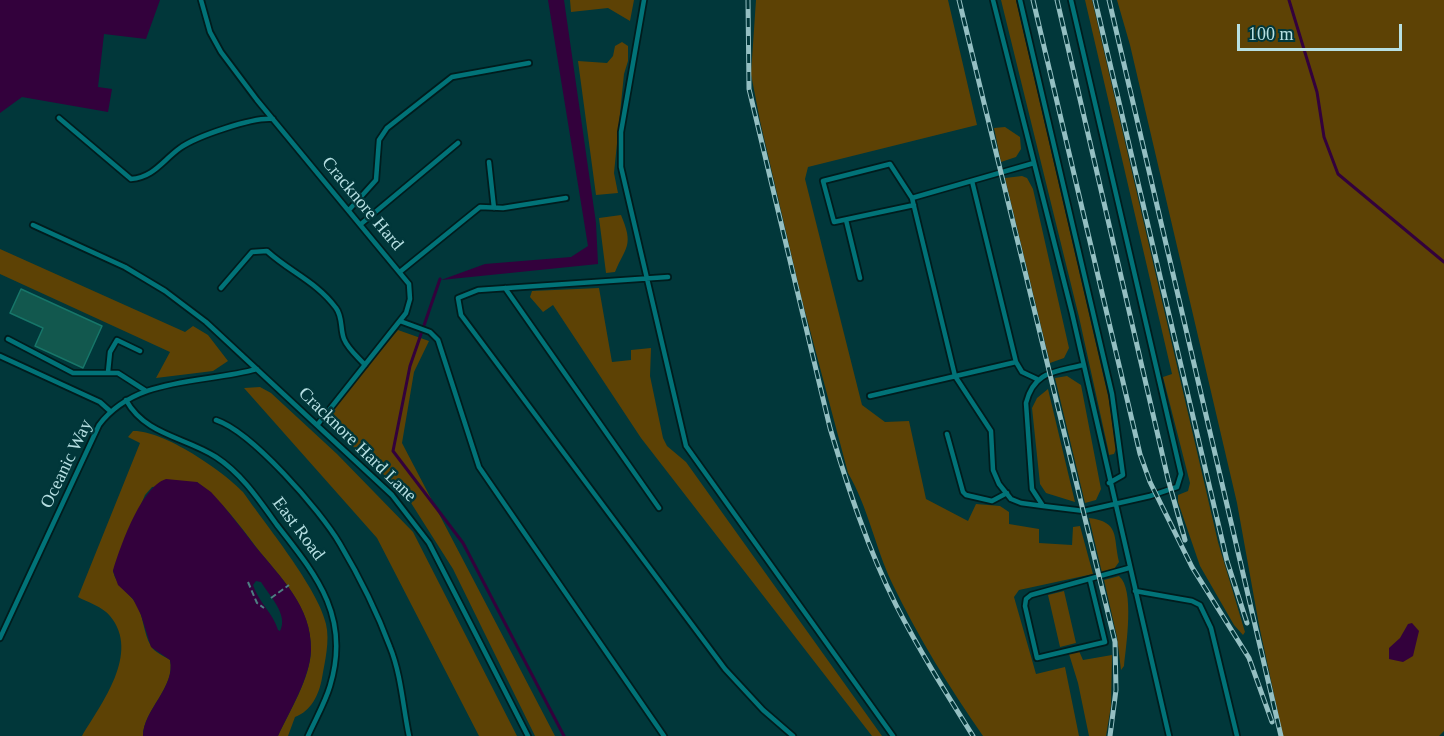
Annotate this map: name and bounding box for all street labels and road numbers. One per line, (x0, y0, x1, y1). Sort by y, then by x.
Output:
street label: Cracknore Hard (317, 153, 407, 255)
street label: Cracknore Hard Lane (293, 383, 421, 507)
street label: Oceanic Way (36, 416, 98, 512)
street label: East Road (267, 493, 329, 565)

